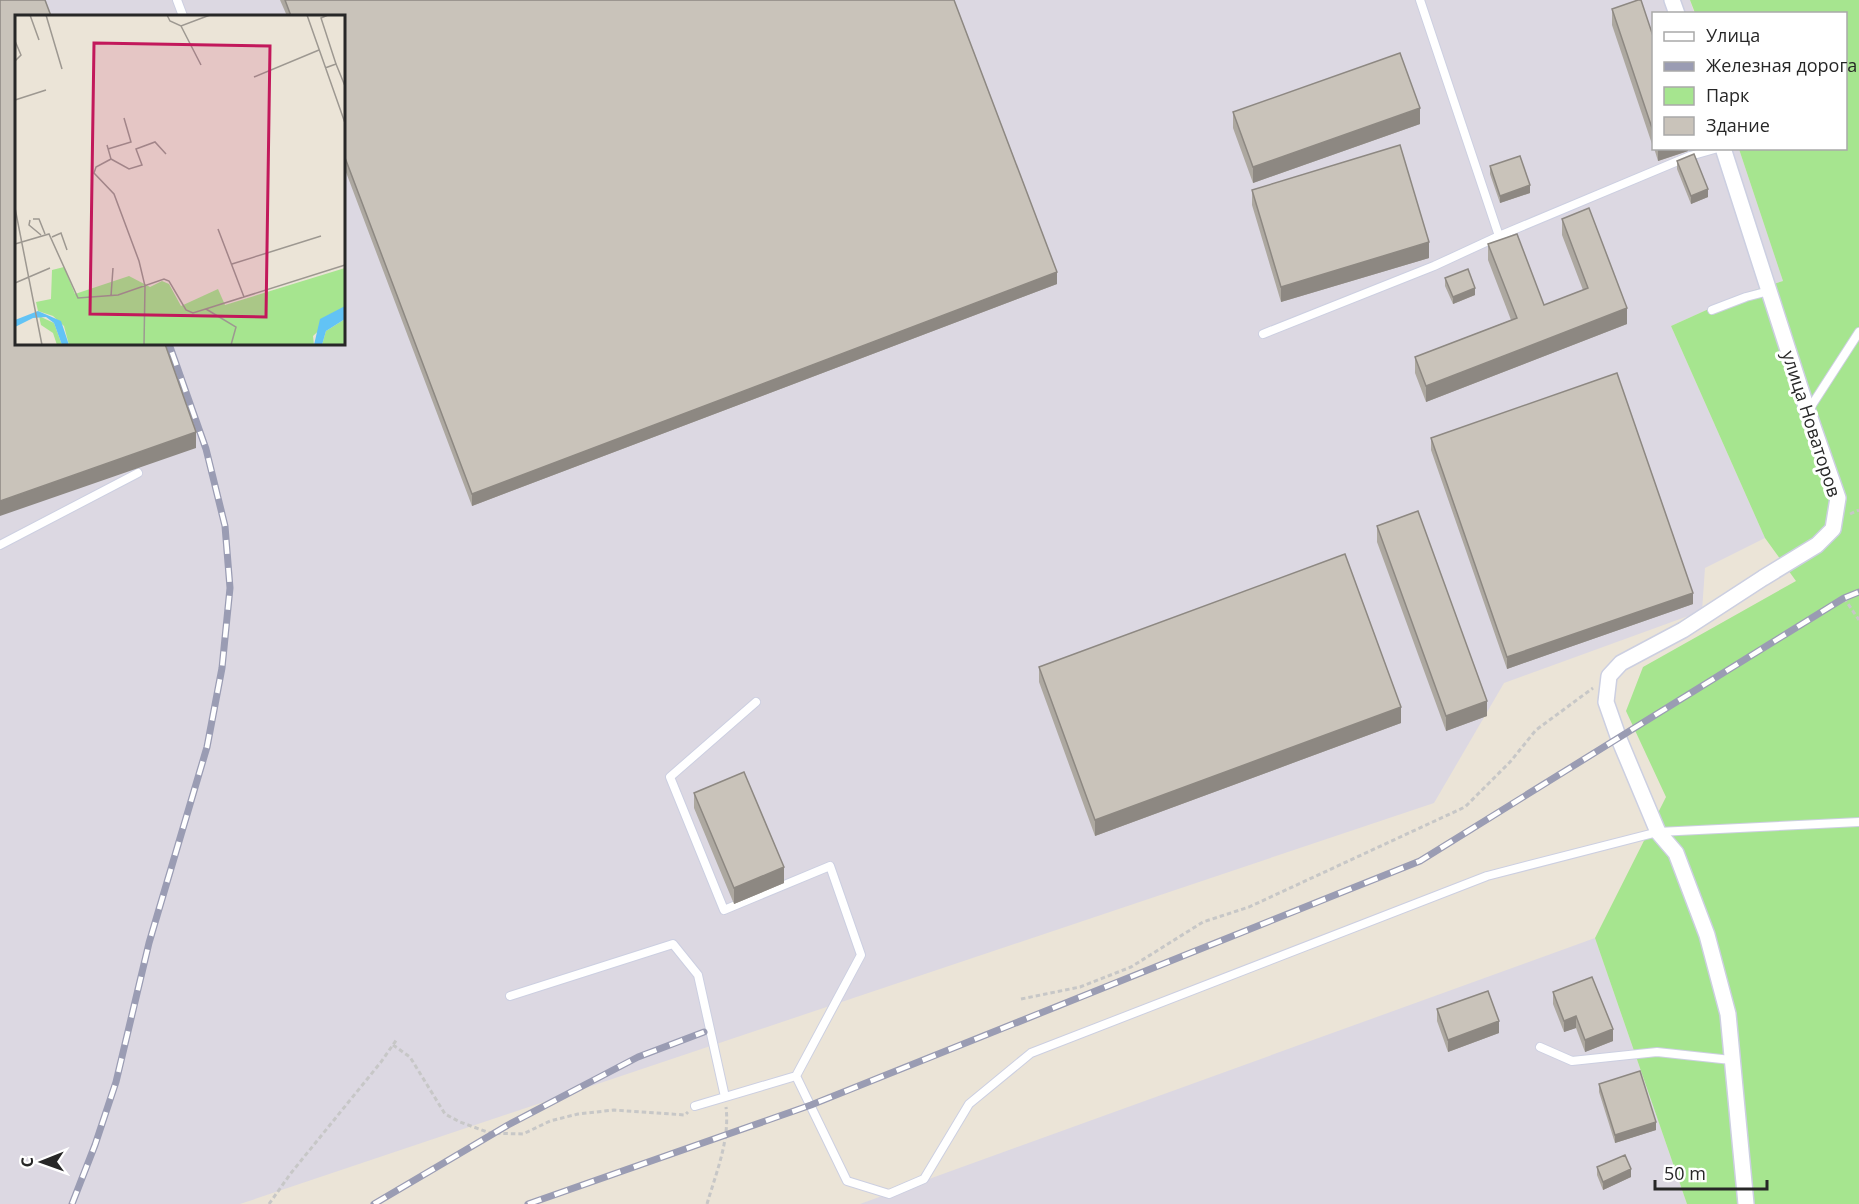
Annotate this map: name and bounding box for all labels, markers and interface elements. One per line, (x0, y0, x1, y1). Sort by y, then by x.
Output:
legend (1652, 12, 1847, 150)
inset map (15, 15, 345, 345)
text: Улица (1706, 23, 1760, 47)
text: Железная дорога (1706, 53, 1857, 77)
text: Парк (1706, 83, 1750, 107)
text: Здание (1706, 113, 1770, 137)
street label: улица Новаторов (1777, 347, 1847, 500)
north arrow (12, 1132, 72, 1192)
scale bar (1655, 1153, 1768, 1191)
text: С (16, 1157, 38, 1168)
text: 50 m (1664, 1161, 1706, 1185)

